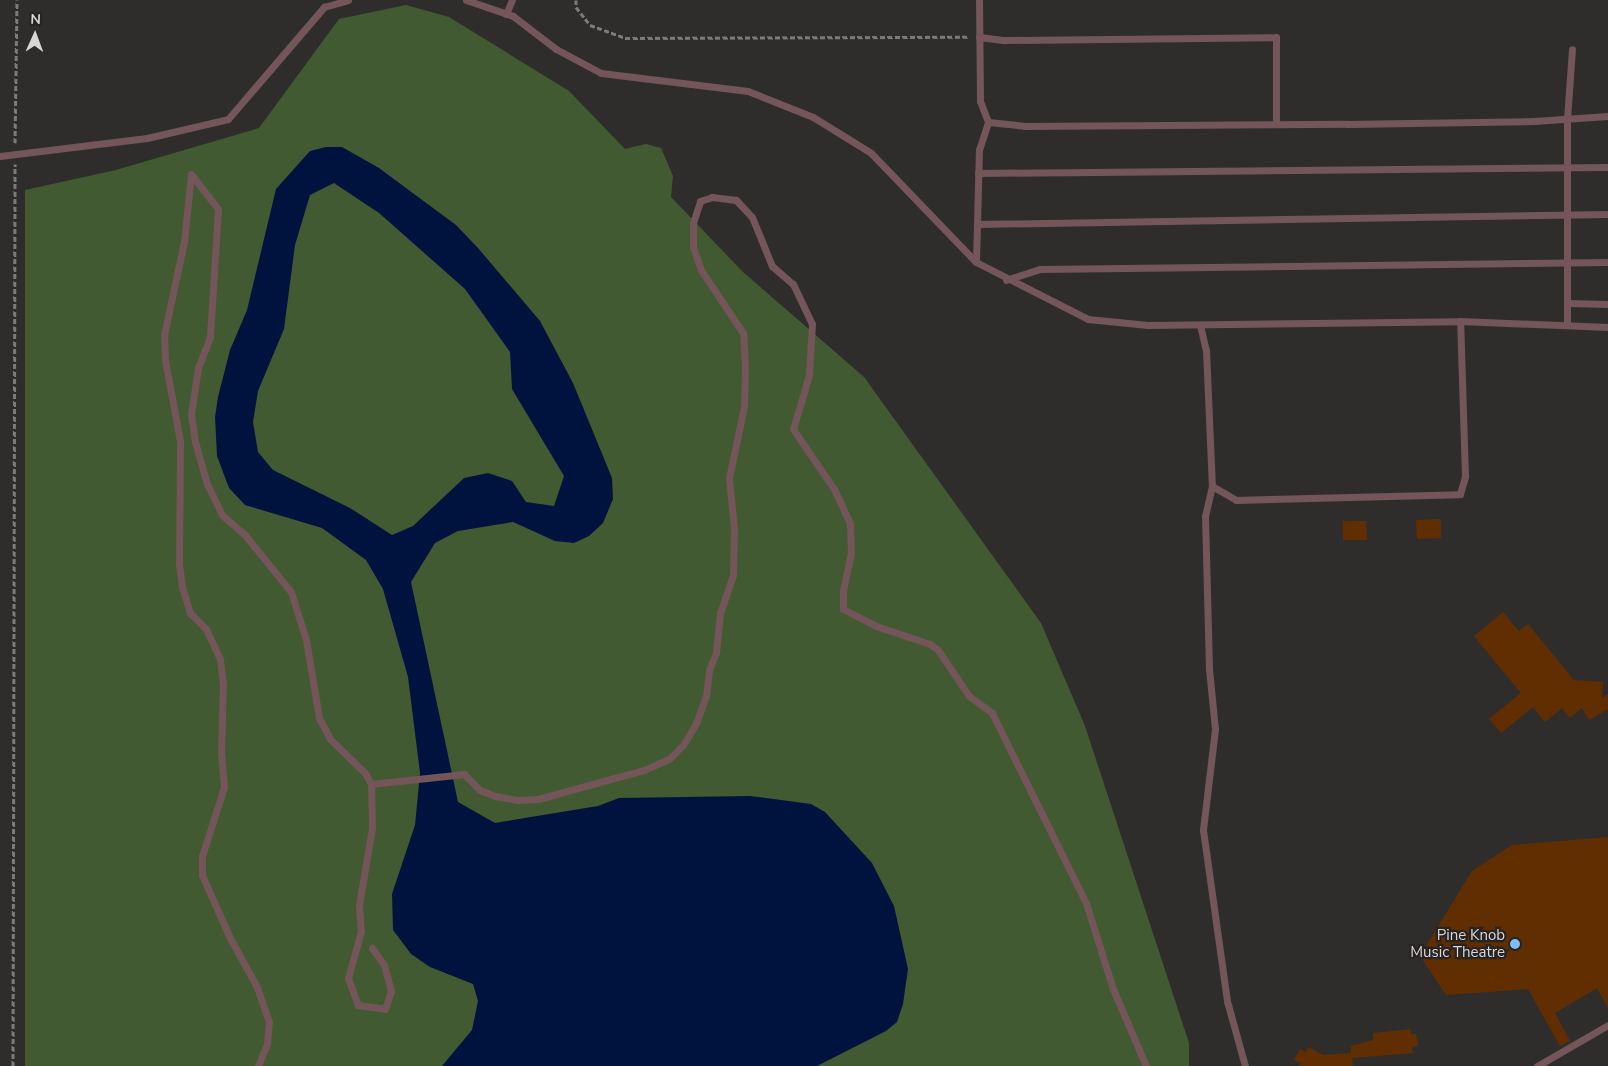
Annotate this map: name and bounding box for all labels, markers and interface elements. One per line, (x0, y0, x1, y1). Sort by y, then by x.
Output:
north arrow (10, 10, 60, 60)
text: N (30, 10, 41, 29)
place label: Pine Knob Music Theatre (1410, 926, 1505, 961)
marker: Pine Knob Music Theatre (1509, 938, 1521, 950)

